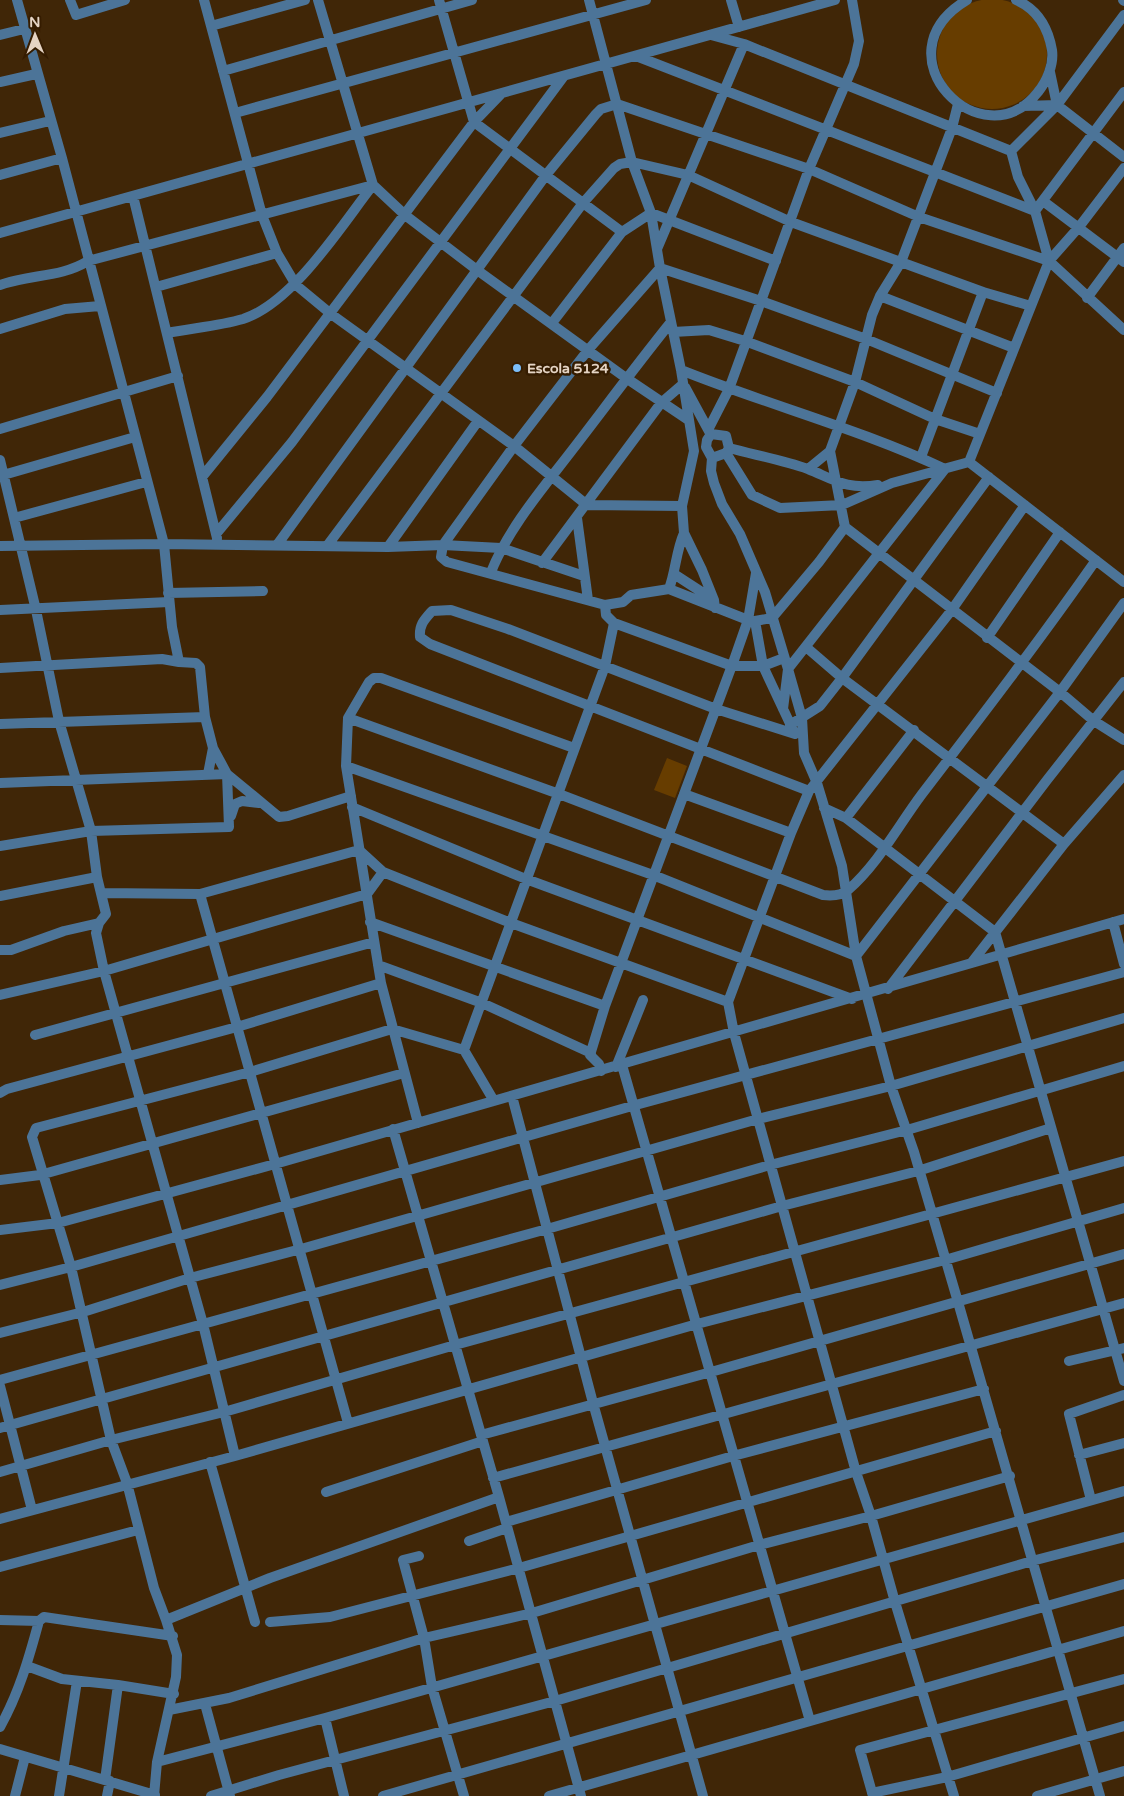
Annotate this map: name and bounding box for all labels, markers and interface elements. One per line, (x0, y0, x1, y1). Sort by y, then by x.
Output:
north arrow (10, 10, 60, 60)
text: N (29, 14, 41, 31)
place label: Escola 5124 (527, 360, 609, 377)
marker: Escola 5124 (511, 362, 523, 374)

